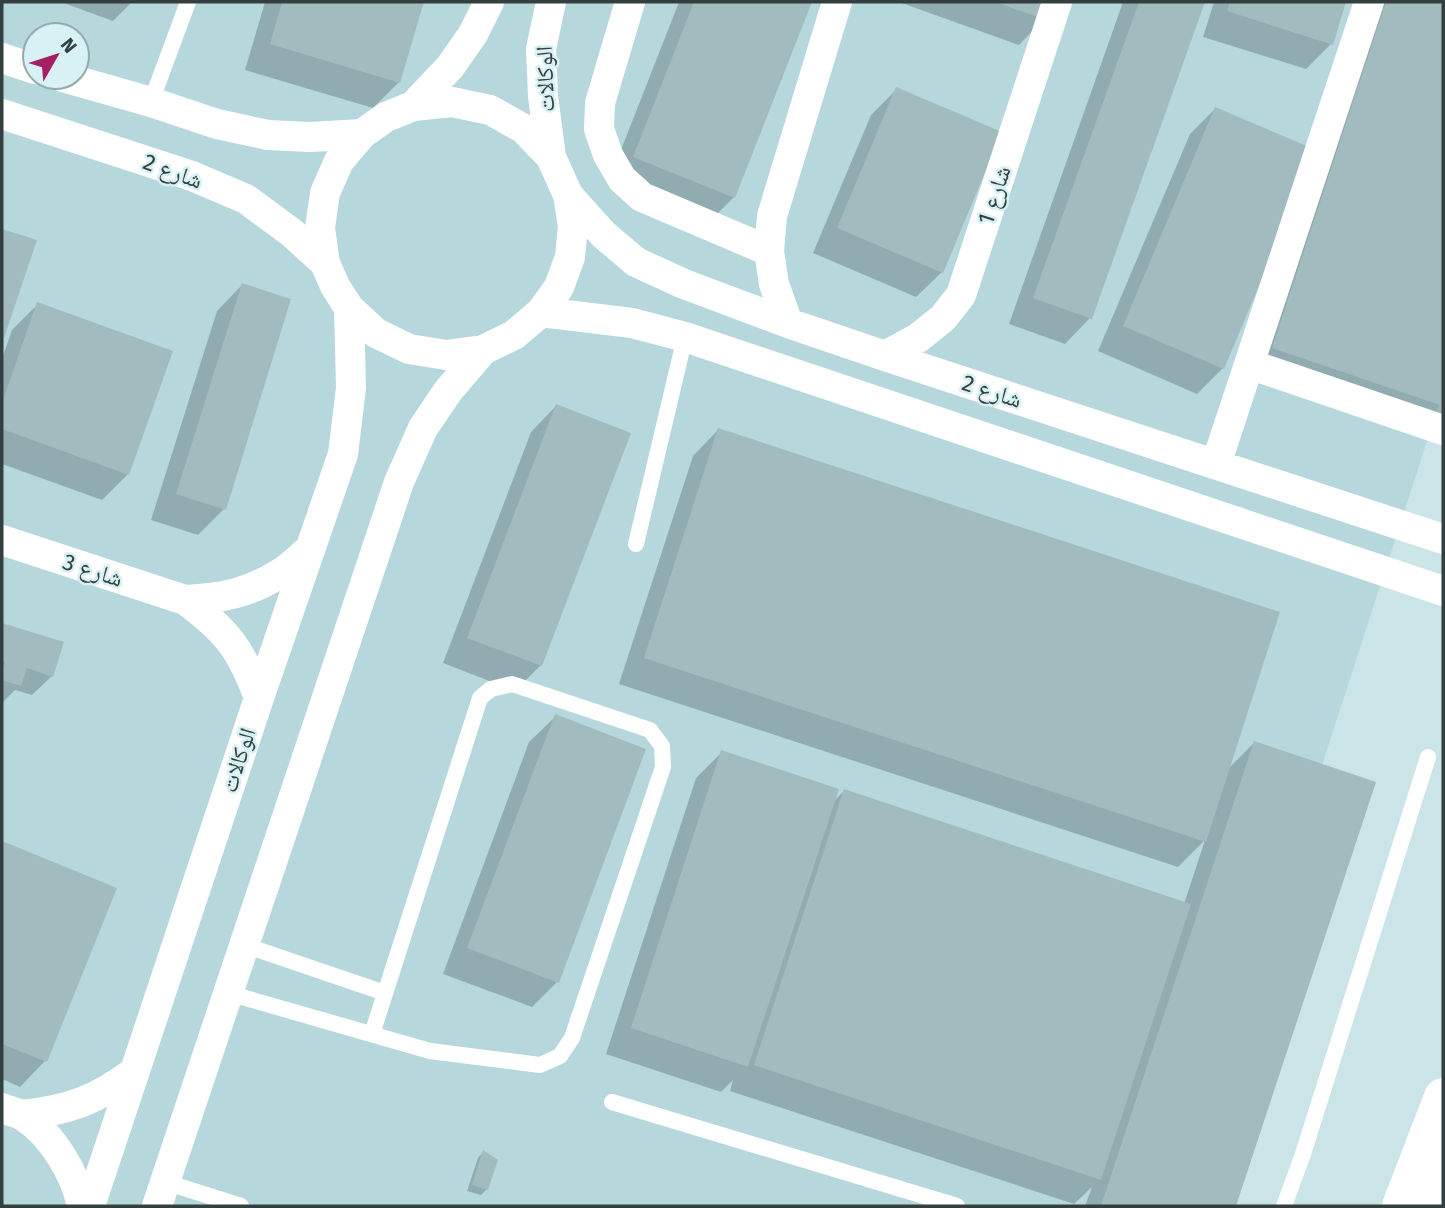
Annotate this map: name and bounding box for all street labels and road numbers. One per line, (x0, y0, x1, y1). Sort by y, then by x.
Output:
street label: الوكالات (530, 45, 560, 113)
street label: شارع 2 (139, 147, 207, 196)
street label: شارع 1 (971, 162, 1018, 228)
street label: شارع 2 (958, 368, 1025, 415)
street label: شارع 3 (59, 547, 126, 594)
street label: الوكالات (214, 724, 262, 796)

